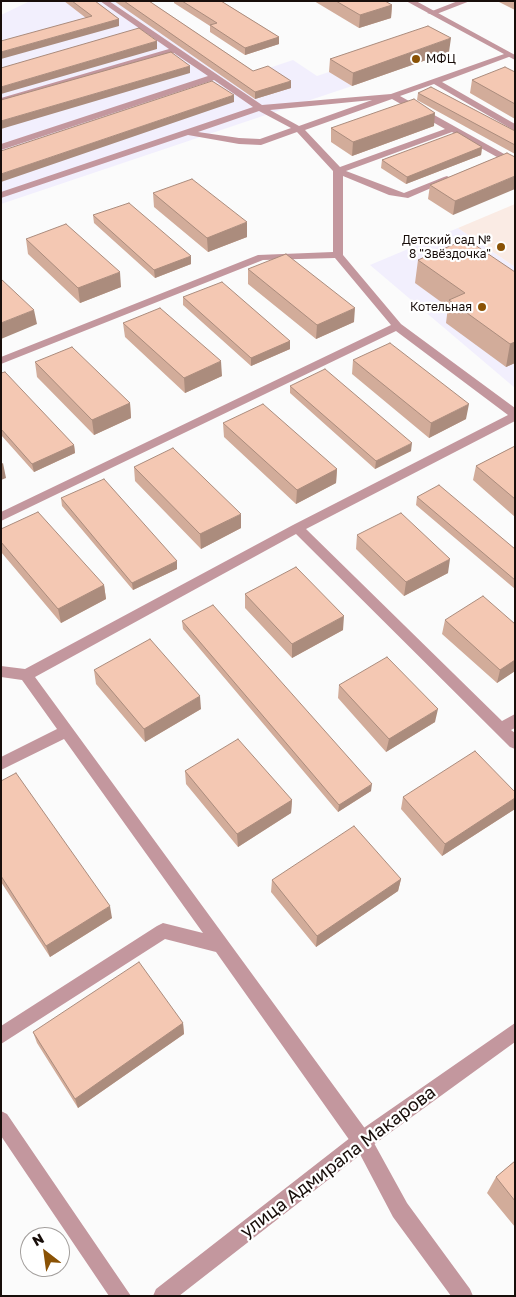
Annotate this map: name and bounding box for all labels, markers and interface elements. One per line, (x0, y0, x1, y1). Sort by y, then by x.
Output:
place label: МФЦ (426, 52, 456, 66)
marker: МФЦ (410, 53, 422, 65)
place label: Детский сад № 8 "Звёздочка" (402, 233, 491, 261)
marker: Детский сад № 8 "Звёздочка" (495, 241, 507, 253)
place label: Котельная (410, 300, 472, 314)
marker: Котельная (476, 301, 488, 313)
street label: улица Адмирала Макарова (236, 1081, 440, 1243)
north arrow (20, 1227, 70, 1277)
text: N (29, 1229, 47, 1249)

